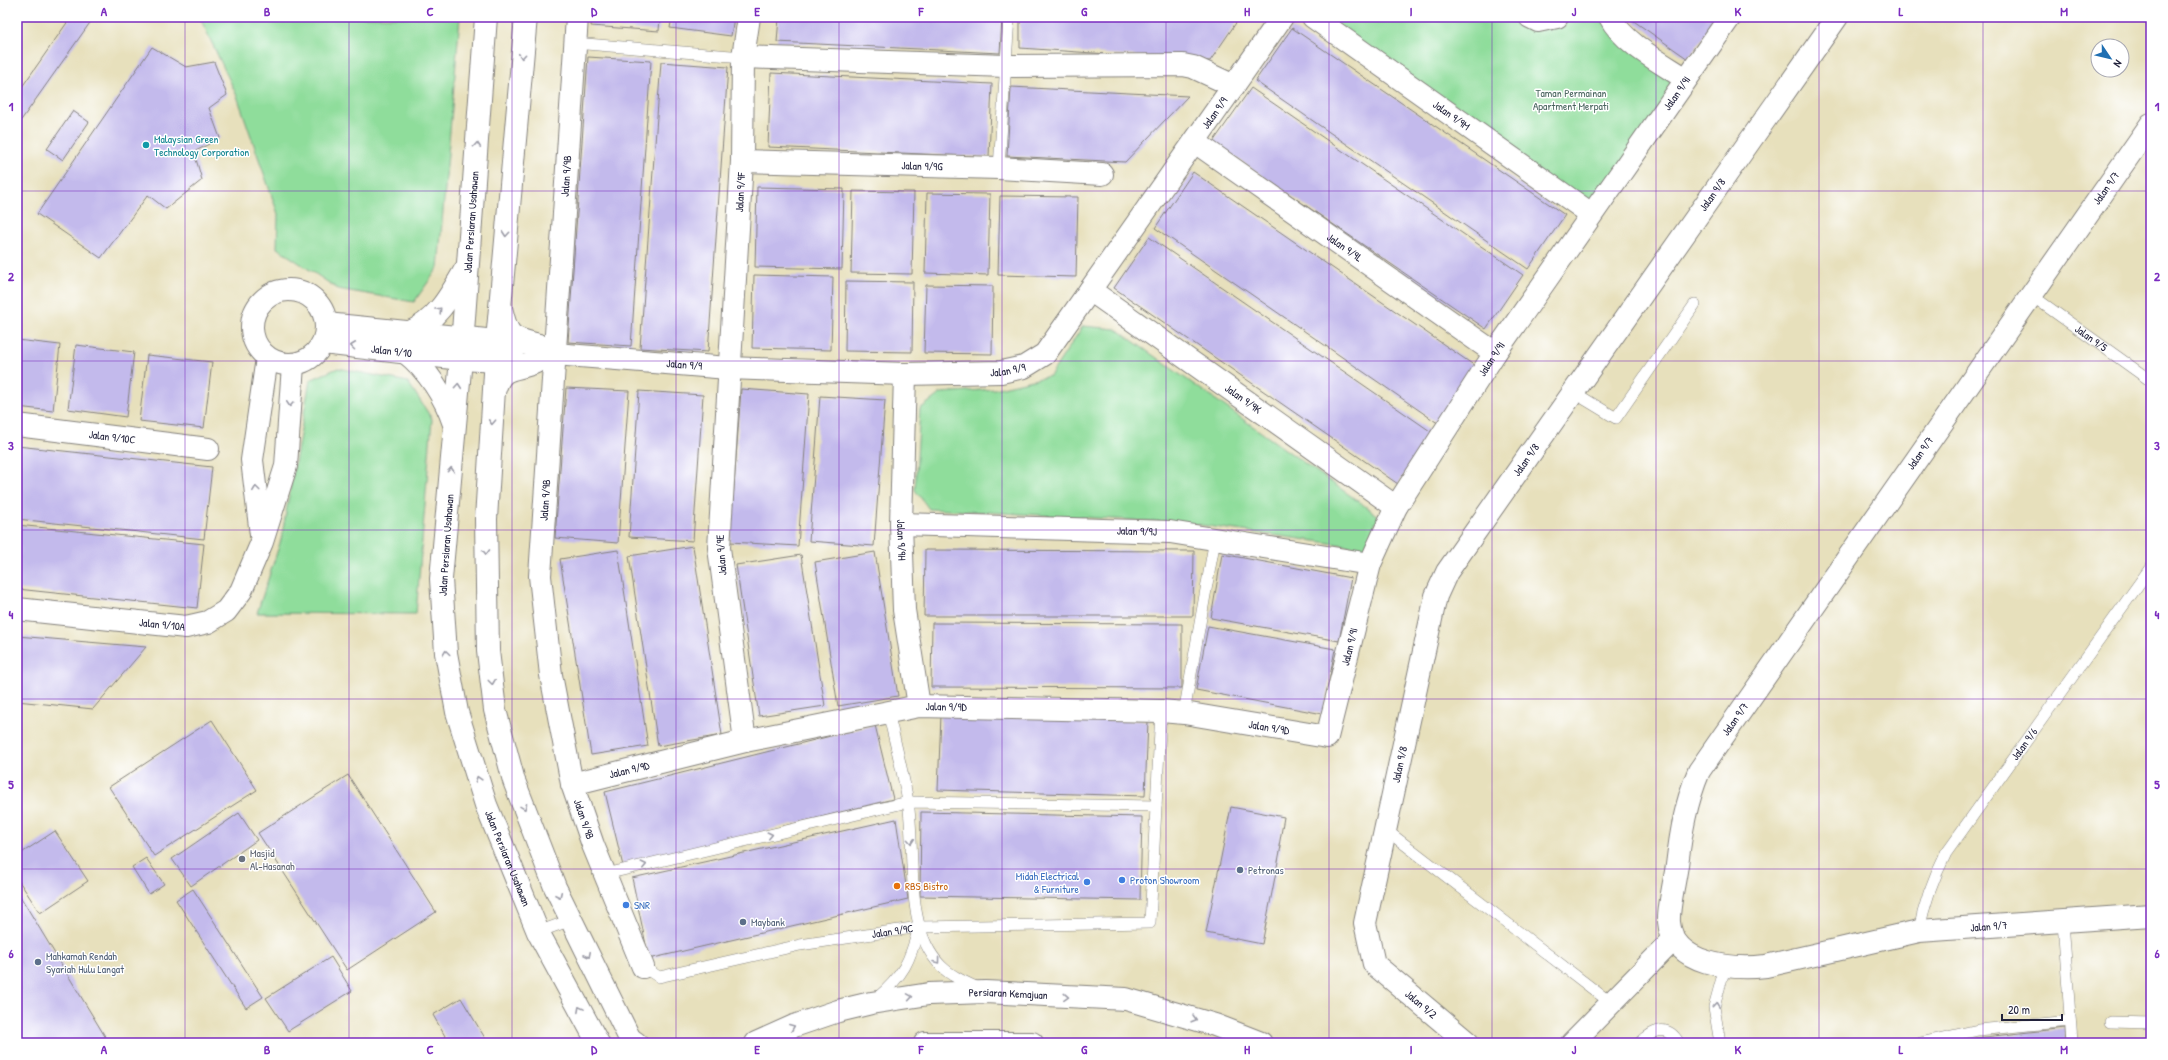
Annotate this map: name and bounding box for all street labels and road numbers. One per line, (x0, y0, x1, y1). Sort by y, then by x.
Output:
street label: Jalan 9/9I (1660, 73, 1694, 113)
street label: Jalan 9/9 (1199, 94, 1231, 132)
street label: Jalan 9/9M (1430, 97, 1473, 134)
street label: Jalan 9/9B (558, 154, 574, 197)
street label: Jalan 9/9G (901, 158, 943, 173)
street label: Jalan 9/7 (2090, 169, 2122, 207)
street label: Jalan Persiaran Usahawan (460, 171, 482, 273)
street label: Jalan 9/9F (732, 171, 748, 213)
street label: Jalan 9/8 (1696, 175, 1729, 214)
street label: Jalan 9/9L (1324, 230, 1365, 265)
street label: Jalan 9/5 (2072, 322, 2110, 355)
street label: Jalan 9/9I (1475, 339, 1508, 379)
street label: Jalan 9/10 (370, 342, 413, 360)
street label: Jalan 9/9 (666, 356, 703, 373)
street label: Jalan 9/9 (990, 360, 1027, 379)
street label: Jalan 9/9K (1222, 381, 1265, 417)
street label: Jalan 9/10C (88, 427, 136, 447)
street label: Jalan 9/7 (1904, 434, 1936, 472)
street label: Jalan 9/8 (1510, 441, 1542, 479)
street label: Jalan 9/9B (537, 478, 553, 521)
street label: Jalan Persiaran Usahawan (435, 494, 457, 596)
street label: Jalan 9/9H (894, 519, 909, 561)
street label: Jalan 9/9J (1117, 523, 1157, 539)
street label: Jalan 9/9E (713, 534, 729, 576)
street label: Jalan 9/10A (138, 615, 186, 634)
street label: Jalan 9/9I (1338, 626, 1361, 667)
street label: Jalan 9/9D (926, 699, 968, 714)
street label: Jalan 9/7 (1719, 700, 1751, 738)
street label: Jalan 9/9D (1247, 717, 1291, 738)
street label: Jalan 9/6 (2008, 725, 2041, 763)
street label: Jalan 9/8 (1389, 745, 1410, 784)
street label: Jalan 9/9D (608, 758, 652, 782)
street label: Jalan 9/9B (571, 797, 598, 841)
street label: Jalan Persiaran Usahawan (482, 808, 534, 908)
street label: Jalan 9/7 (1970, 918, 2008, 934)
street label: Jalan 9/9C (871, 921, 914, 941)
street label: Persiaran Kemajuan (968, 985, 1048, 1002)
street label: Jalan 9/2 (1402, 987, 1440, 1021)

